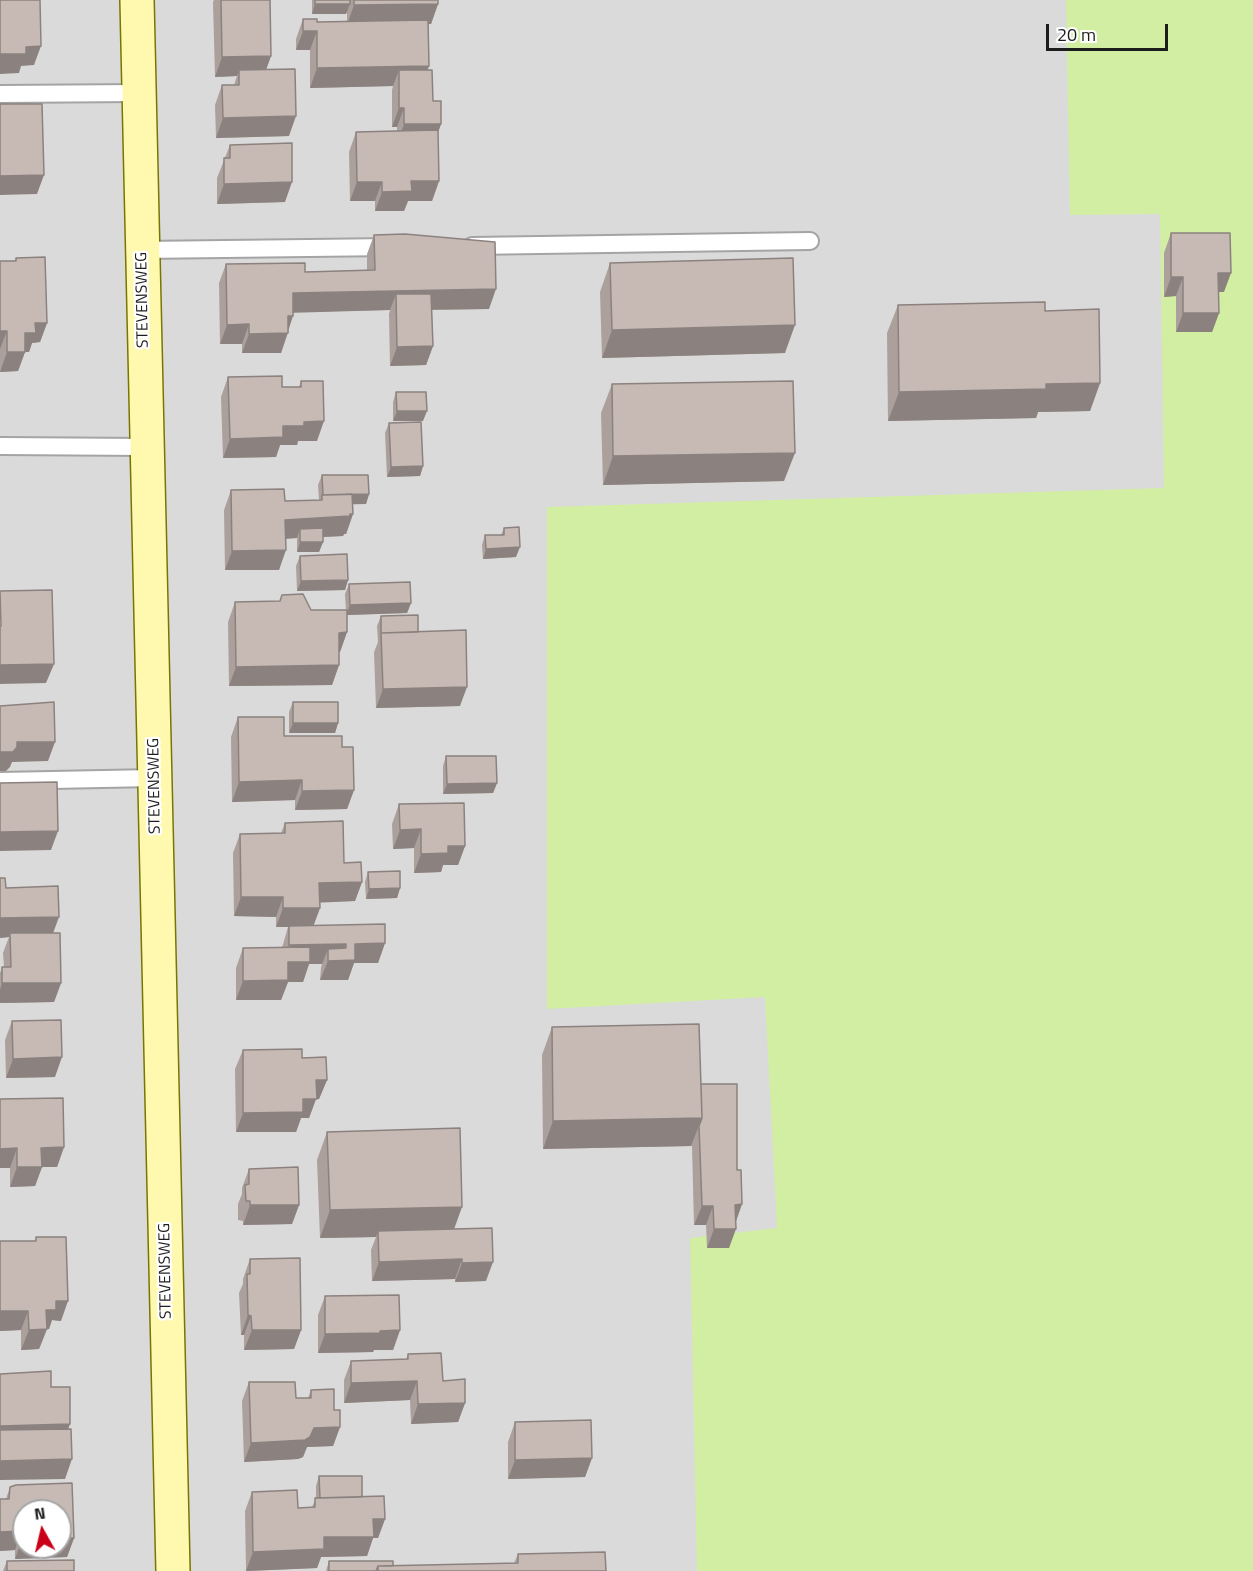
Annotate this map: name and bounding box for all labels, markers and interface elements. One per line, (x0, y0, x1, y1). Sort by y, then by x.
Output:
scale bar (1049, 12, 1170, 50)
text: 20 m (1057, 21, 1096, 48)
street label: STEVENSWEG (133, 252, 153, 348)
street label: STEVENSWEG (145, 738, 165, 834)
street label: STEVENSWEG (156, 1223, 176, 1319)
north arrow (12, 1499, 72, 1559)
text: N (33, 1501, 47, 1526)

